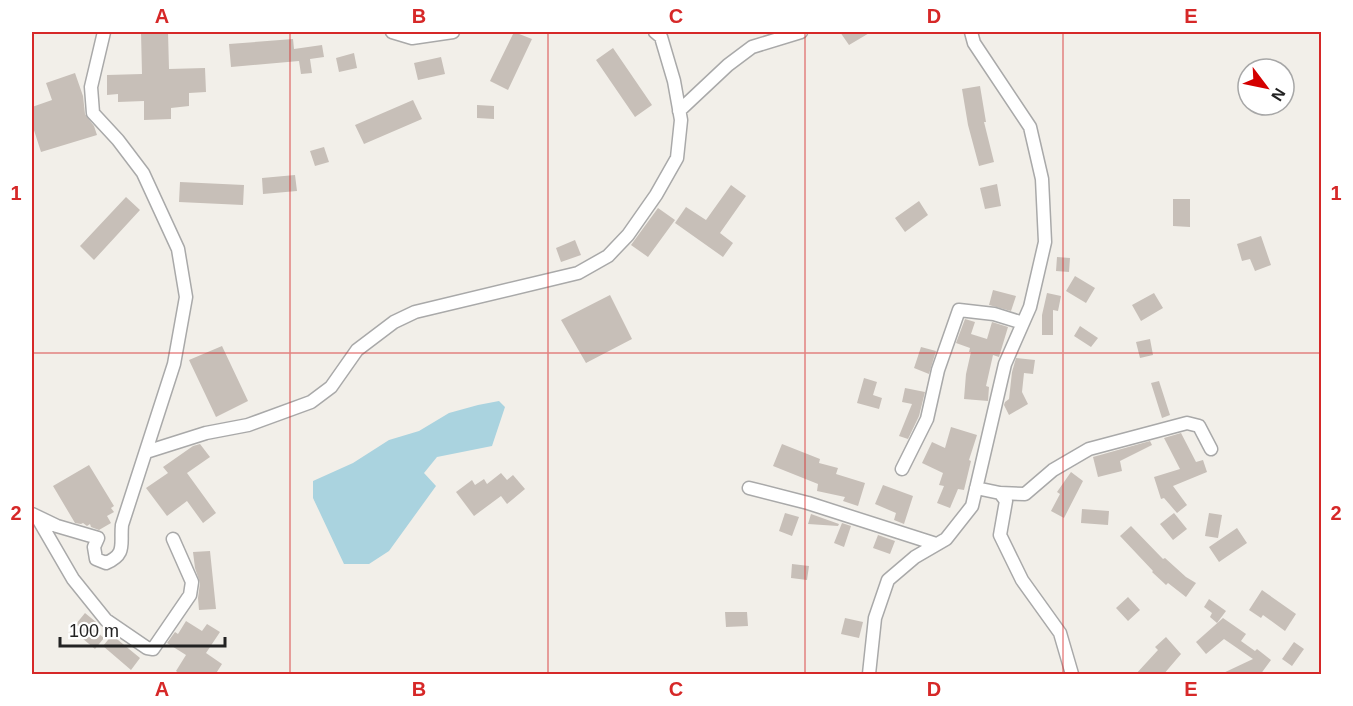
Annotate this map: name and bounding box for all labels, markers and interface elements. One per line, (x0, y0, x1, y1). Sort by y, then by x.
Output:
text: A (155, 5, 169, 27)
text: B (412, 5, 426, 27)
text: C (669, 5, 683, 27)
text: D (927, 5, 941, 27)
text: E (1184, 5, 1198, 27)
north arrow (1236, 57, 1296, 117)
text: N (1268, 85, 1289, 104)
text: 1 (10, 182, 22, 204)
text: 1 (1330, 182, 1342, 204)
text: 2 (10, 502, 22, 524)
text: 2 (1330, 502, 1342, 524)
scale bar (60, 610, 225, 648)
text: 100 m (69, 621, 119, 641)
text: A (155, 678, 169, 700)
text: B (412, 678, 426, 700)
text: C (669, 678, 683, 700)
text: D (927, 678, 941, 700)
text: E (1184, 678, 1198, 700)

